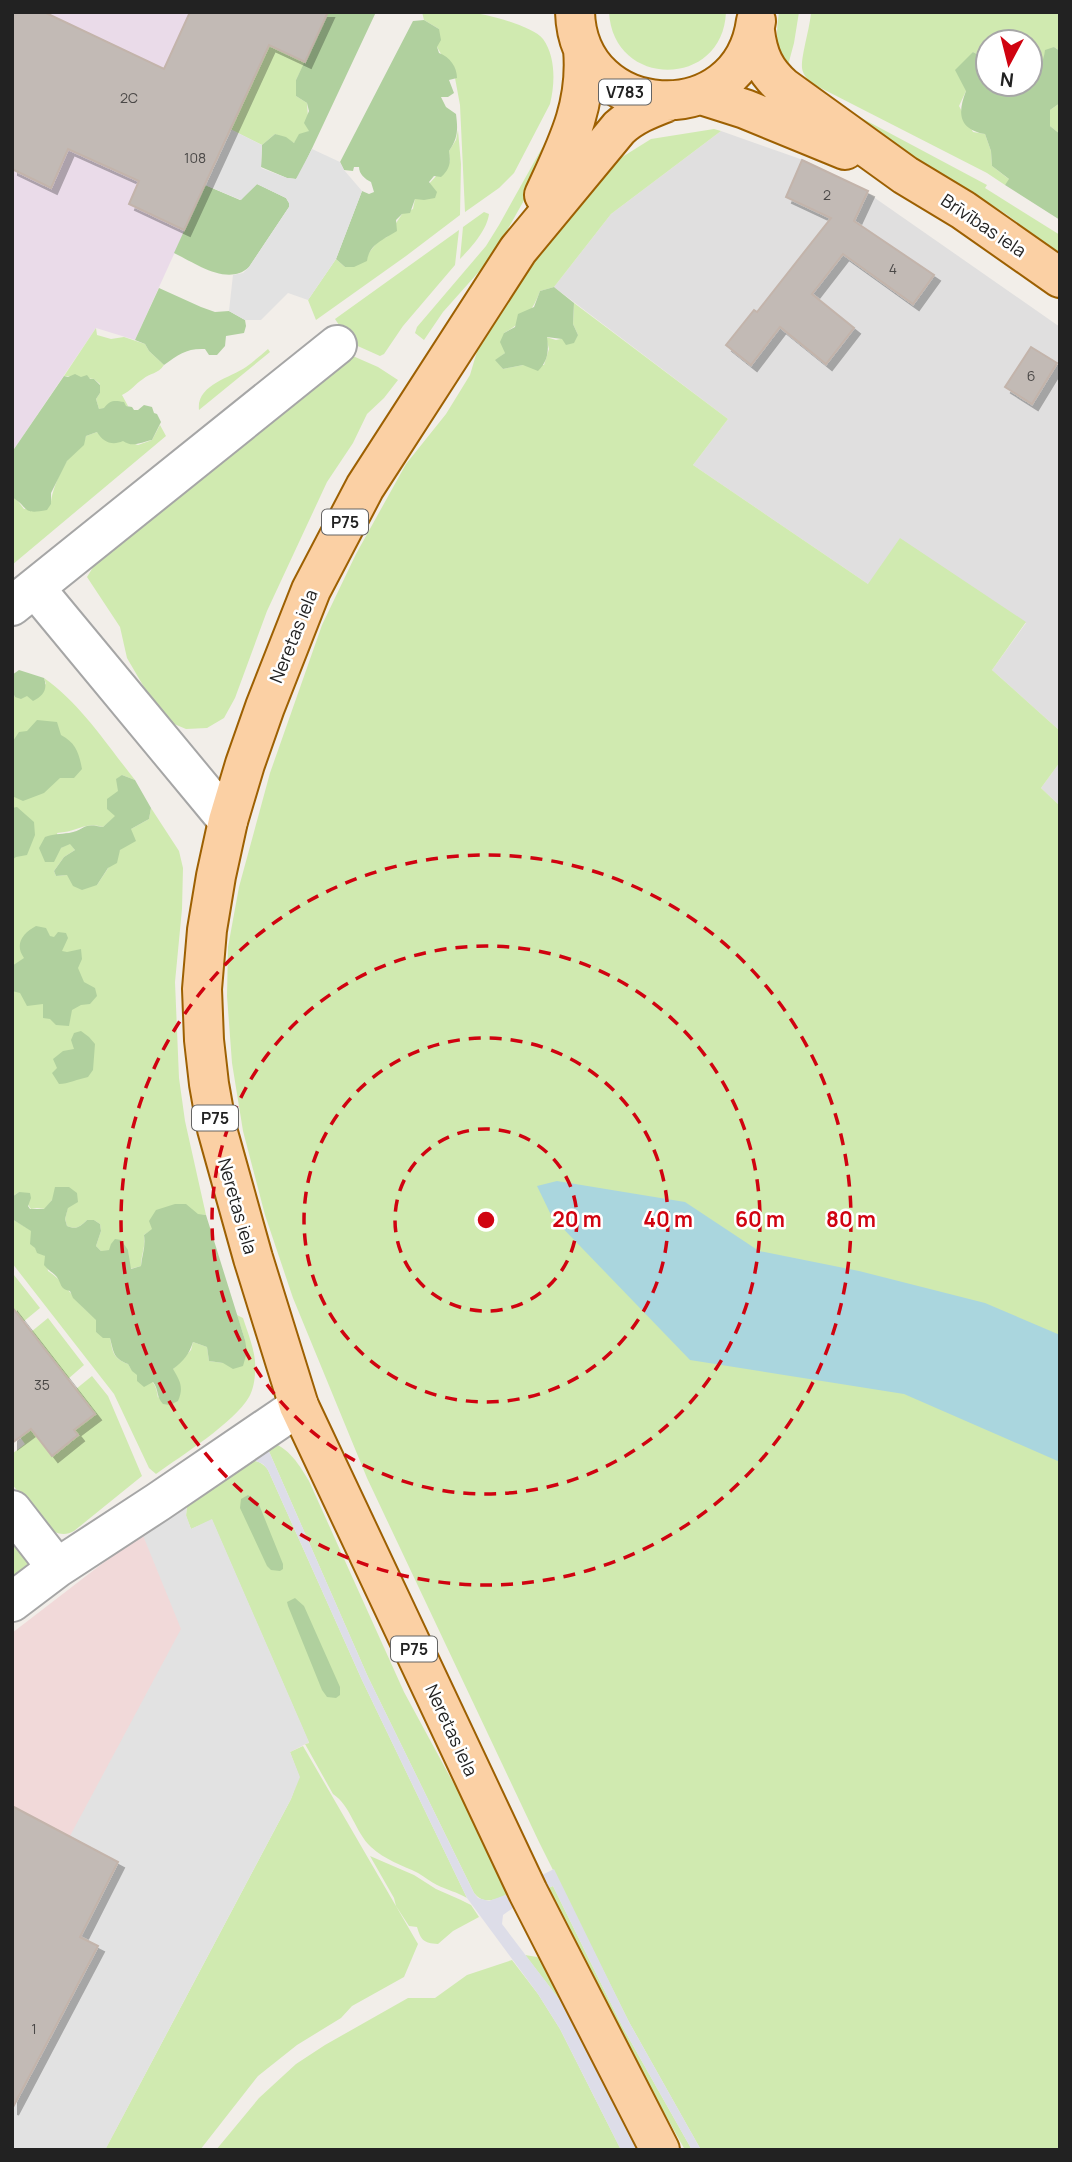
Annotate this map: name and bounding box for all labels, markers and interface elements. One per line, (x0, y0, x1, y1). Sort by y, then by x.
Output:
north arrow (974, 28, 1044, 98)
text: N (999, 66, 1015, 94)
road number: V783 (599, 80, 651, 104)
house number: 2C (120, 88, 138, 107)
house number: 108 (184, 148, 206, 167)
house number: 2 (823, 185, 831, 204)
street label: Brīvības iela (937, 188, 1031, 262)
house number: 4 (889, 259, 897, 278)
house number: 6 (1027, 366, 1035, 385)
road number: P75 (322, 509, 368, 534)
street label: Neretas iela (263, 586, 323, 686)
road number: P75 (192, 1106, 238, 1130)
street label: Neretas iela (213, 1155, 263, 1257)
text: 20 m (552, 1205, 602, 1233)
text: 40 m (643, 1205, 693, 1233)
text: 60 m (735, 1205, 785, 1233)
text: 80 m (826, 1205, 876, 1233)
centre of rings (474, 1208, 498, 1232)
house number: 35 (34, 1375, 50, 1394)
road number: P75 (391, 1637, 437, 1662)
street label: Neretas iela (420, 1680, 484, 1780)
house number: 1 (31, 2019, 37, 2038)

